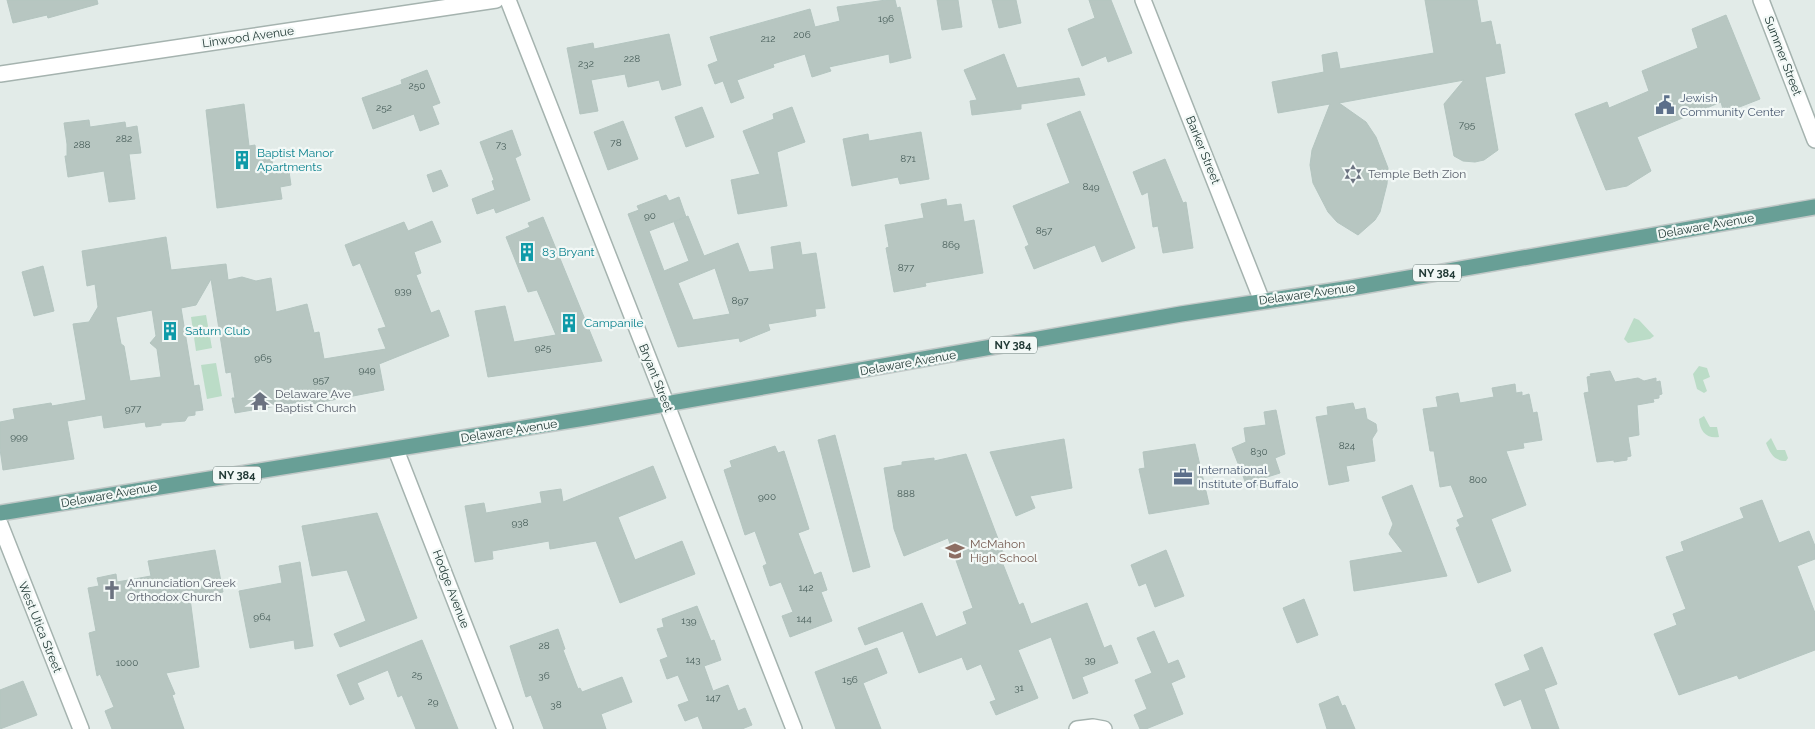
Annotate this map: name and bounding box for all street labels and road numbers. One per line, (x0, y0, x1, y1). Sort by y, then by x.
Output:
street label: Summer Street (1761, 14, 1805, 98)
street label: Linwood Avenue (201, 24, 295, 50)
street label: Barker Street (1183, 114, 1223, 186)
street label: Delaware Avenue (1657, 211, 1755, 241)
road number: NY 384 (1413, 264, 1461, 282)
street label: Delaware Avenue (1258, 280, 1356, 308)
road number: NY 384 (989, 336, 1037, 354)
street label: Bryant Street (636, 342, 676, 414)
street label: Delaware Avenue (859, 348, 957, 378)
street label: Delaware Avenue (460, 416, 558, 446)
road number: NY 384 (213, 466, 261, 484)
street label: Delaware Avenue (60, 480, 158, 510)
street label: Hodge Avenue (430, 548, 472, 630)
street label: West Utica Street (15, 580, 65, 674)

